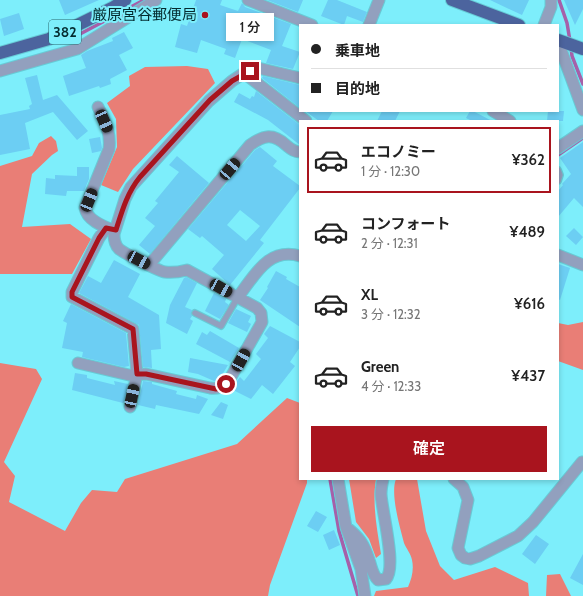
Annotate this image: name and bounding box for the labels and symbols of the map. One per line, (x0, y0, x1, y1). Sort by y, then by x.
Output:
place label: 厳原宮谷郵便局 (92, 6, 197, 24)
marker: 厳原宮谷郵便局 (200, 10, 210, 20)
callout: 1 分 (226, 13, 274, 41)
road number: 382 (49, 20, 81, 44)
route end (241, 62, 259, 80)
car (94, 108, 114, 134)
car (218, 156, 242, 182)
car (79, 187, 99, 213)
car (126, 249, 152, 271)
car (208, 277, 234, 299)
car (230, 347, 252, 373)
route start (217, 375, 235, 393)
car (124, 383, 140, 409)

